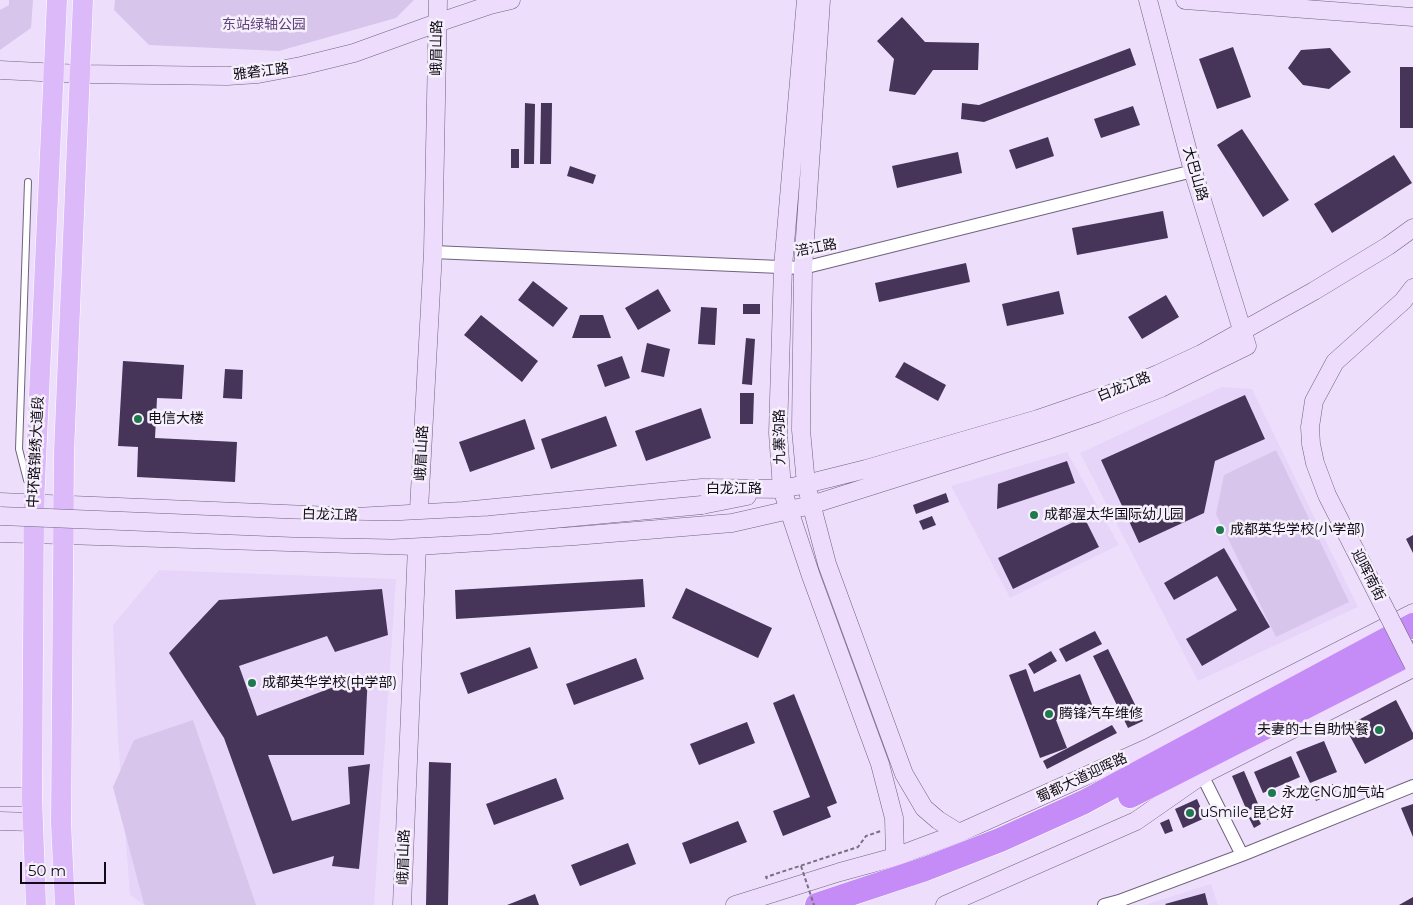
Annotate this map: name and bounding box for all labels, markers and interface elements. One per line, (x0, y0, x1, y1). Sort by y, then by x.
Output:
park label: 东站绿轴公园 (222, 17, 306, 33)
street label: 峨眉山路 (428, 20, 446, 76)
street label: 雅砻江路 (232, 60, 290, 84)
street label: 大巴山路 (1179, 145, 1211, 203)
street label: 涪江路 (794, 236, 838, 260)
street label: 白龙江路 (1095, 369, 1153, 405)
street label: 中环路锦绣大道段 (25, 396, 47, 508)
street label: 九寨沟路 (771, 409, 789, 465)
place label: 电信大楼 (148, 411, 204, 427)
marker: 电信大楼 (132, 413, 144, 425)
street label: 峨眉山路 (412, 425, 432, 481)
street label: 白龙江路 (706, 481, 762, 497)
street label: 白龙江路 (302, 506, 358, 524)
place label: 成都渥太华国际幼儿园 (1044, 507, 1184, 523)
marker: 成都渥太华国际幼儿园 (1028, 509, 1040, 521)
place label: 成都英华学校(小学部) (1230, 522, 1365, 538)
marker: 成都英华学校(小学部) (1214, 524, 1226, 536)
street label: 迎晖南街 (1348, 546, 1388, 604)
place label: 成都英华学校(中学部) (262, 675, 397, 691)
marker: 成都英华学校(中学部) (246, 677, 258, 689)
place label: 腾锋汽车维修 (1059, 706, 1143, 722)
marker: 腾锋汽车维修 (1043, 708, 1055, 720)
place label: 夫妻的士自助快餐 (1257, 722, 1369, 738)
marker: 夫妻的士自助快餐 (1373, 724, 1385, 736)
street label: 蜀都大道迎晖路 (1034, 750, 1130, 806)
place label: 永龙CNG加气站 (1282, 785, 1384, 801)
marker: 永龙CNG加气站 (1266, 787, 1278, 799)
place label: uSmile 昆仑好 (1200, 805, 1294, 821)
marker: uSmile 昆仑好 (1184, 807, 1196, 819)
street label: 峨眉山路 (395, 829, 413, 885)
scale bar (22, 852, 109, 884)
text: 50 m (28, 861, 66, 880)

